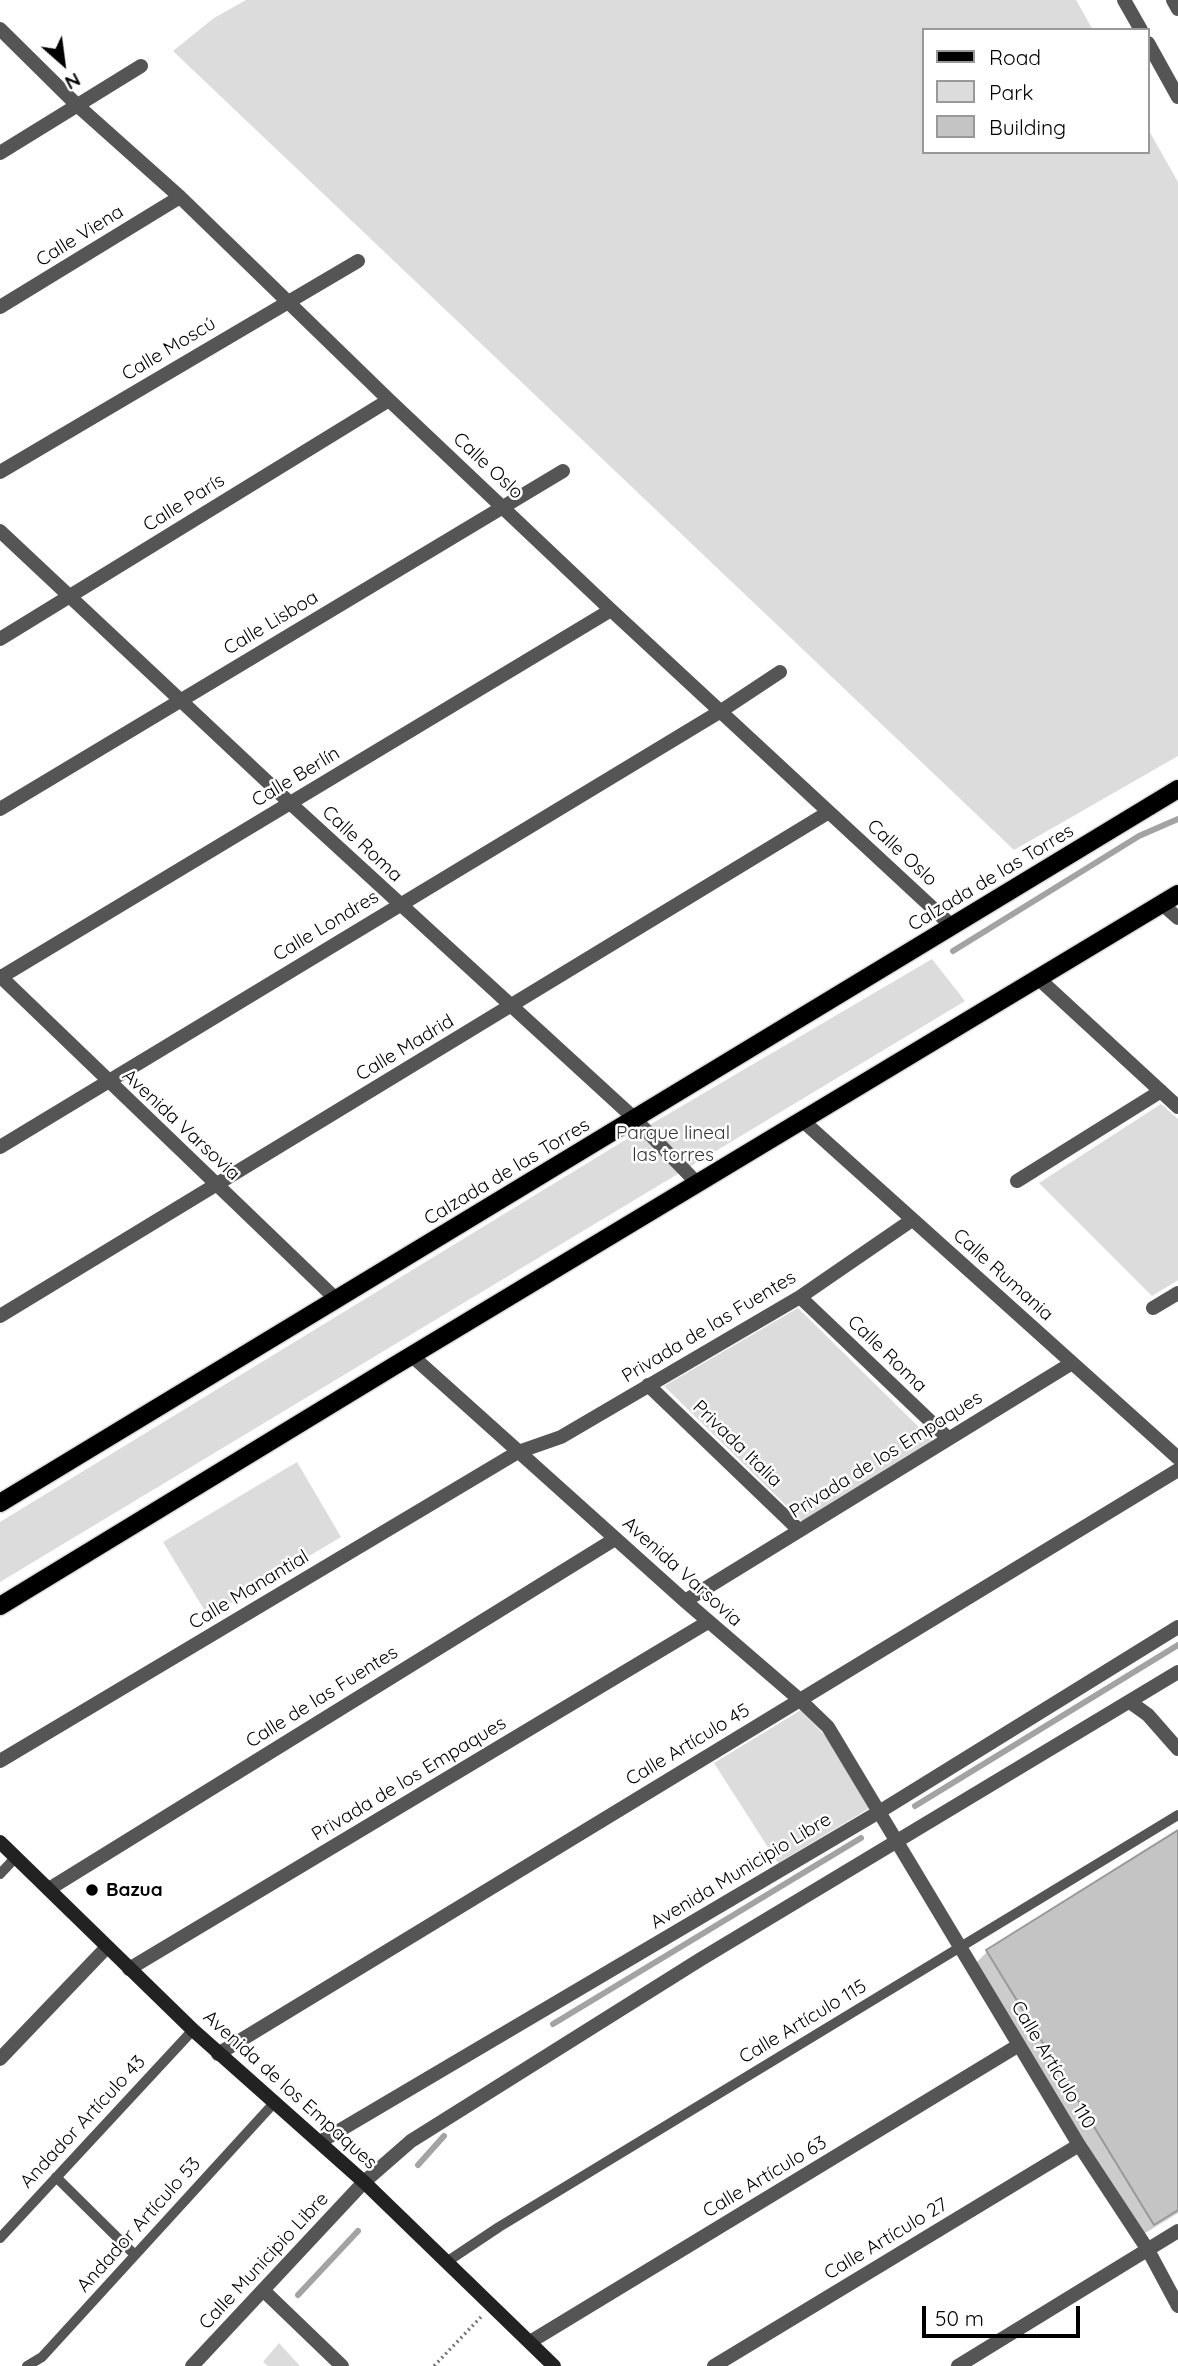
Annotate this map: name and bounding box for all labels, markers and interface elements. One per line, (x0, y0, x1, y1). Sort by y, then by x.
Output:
north arrow (28, 28, 98, 98)
legend (922, 28, 1150, 154)
text: Road (989, 44, 1041, 70)
text: N (61, 68, 85, 95)
text: Park (989, 79, 1033, 105)
text: Building (989, 114, 1066, 140)
street label: Calle Viena (32, 200, 128, 272)
street label: Calle Moscú (118, 312, 220, 386)
street label: Calle Oslo (448, 428, 528, 504)
street label: Calle París (139, 469, 229, 537)
street label: Calle Lisboa (220, 586, 322, 660)
street label: Calle Berlín (248, 742, 344, 812)
street label: Calle Roma (317, 801, 407, 887)
street label: Calle Oslo (862, 815, 942, 891)
street label: Calzada de las Torres (904, 820, 1078, 936)
street label: Calle Londres (269, 886, 383, 966)
street label: Calle Madrid (352, 1010, 458, 1086)
street label: Avenida Varsovia (117, 1065, 245, 1185)
street label: Calzada de las Torres (420, 1114, 594, 1230)
park label: Parque lineal las torres (616, 1122, 730, 1166)
street label: Calle Rumania (948, 1224, 1058, 1326)
street label: Privada de las Fuentes (618, 1266, 800, 1388)
street label: Calle Roma (843, 1311, 931, 1397)
street label: Privada de los Empaques (786, 1386, 986, 1524)
street label: Privada Italia (688, 1396, 786, 1492)
street label: Avenida Varsovia (618, 1512, 746, 1632)
street label: Calle Manantial (185, 1545, 313, 1635)
street label: Calle de las Fuentes (242, 1641, 402, 1753)
street label: Calle Artículo 45 (622, 1699, 754, 1791)
street label: Privada de los Empaques (308, 1712, 510, 1846)
street label: Avenida Municipio Libre (647, 1808, 835, 1934)
place label: Bazua (106, 1879, 163, 1901)
marker: Bazua (84, 1882, 100, 1898)
street label: Calle Artículo 115 (735, 1975, 871, 2069)
street label: Calle Artículo 110 (1006, 1997, 1100, 2133)
street label: Avenida de los Empaques (198, 2006, 382, 2174)
street label: Andador Artículo 43 (16, 2051, 150, 2193)
street label: Calle Artículo 63 (699, 2131, 831, 2223)
street label: Andador Artículo 53 (72, 2153, 206, 2297)
street label: Calle Municipio Libre (194, 2188, 334, 2334)
street label: Calle Artículo 27 (820, 2193, 952, 2285)
scale bar (926, 2292, 1084, 2336)
text: 50 m (935, 2305, 984, 2331)

